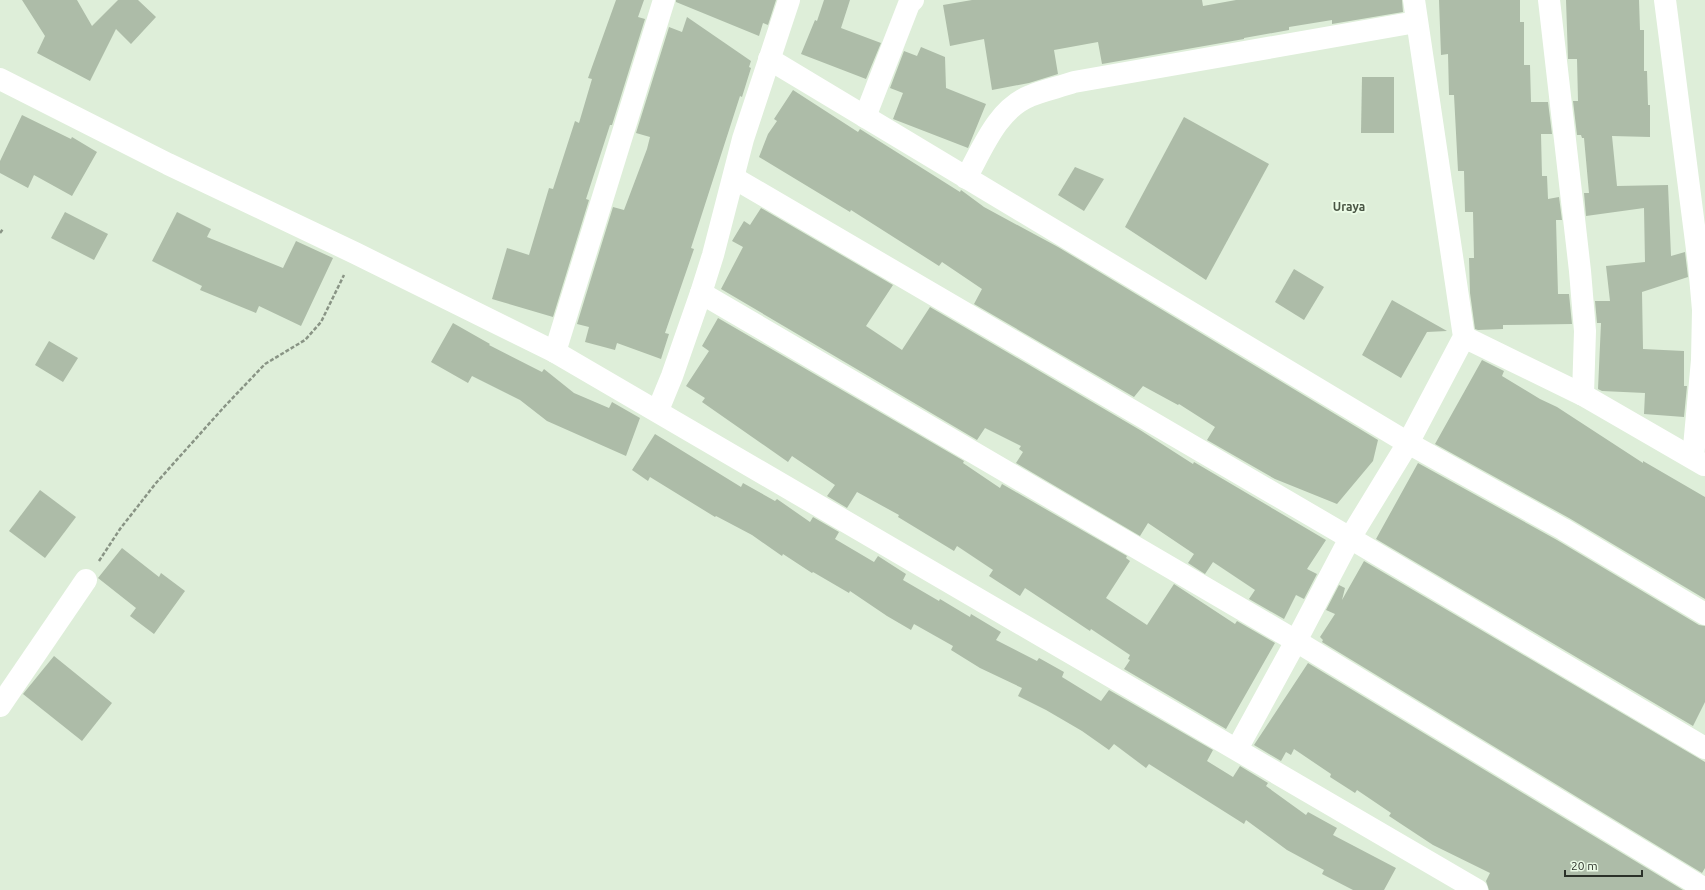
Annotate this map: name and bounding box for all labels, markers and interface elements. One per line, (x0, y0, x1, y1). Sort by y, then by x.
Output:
district label: Uraya (1333, 200, 1365, 213)
scale bar (1565, 852, 1642, 878)
text: 20 m (1571, 859, 1598, 872)

